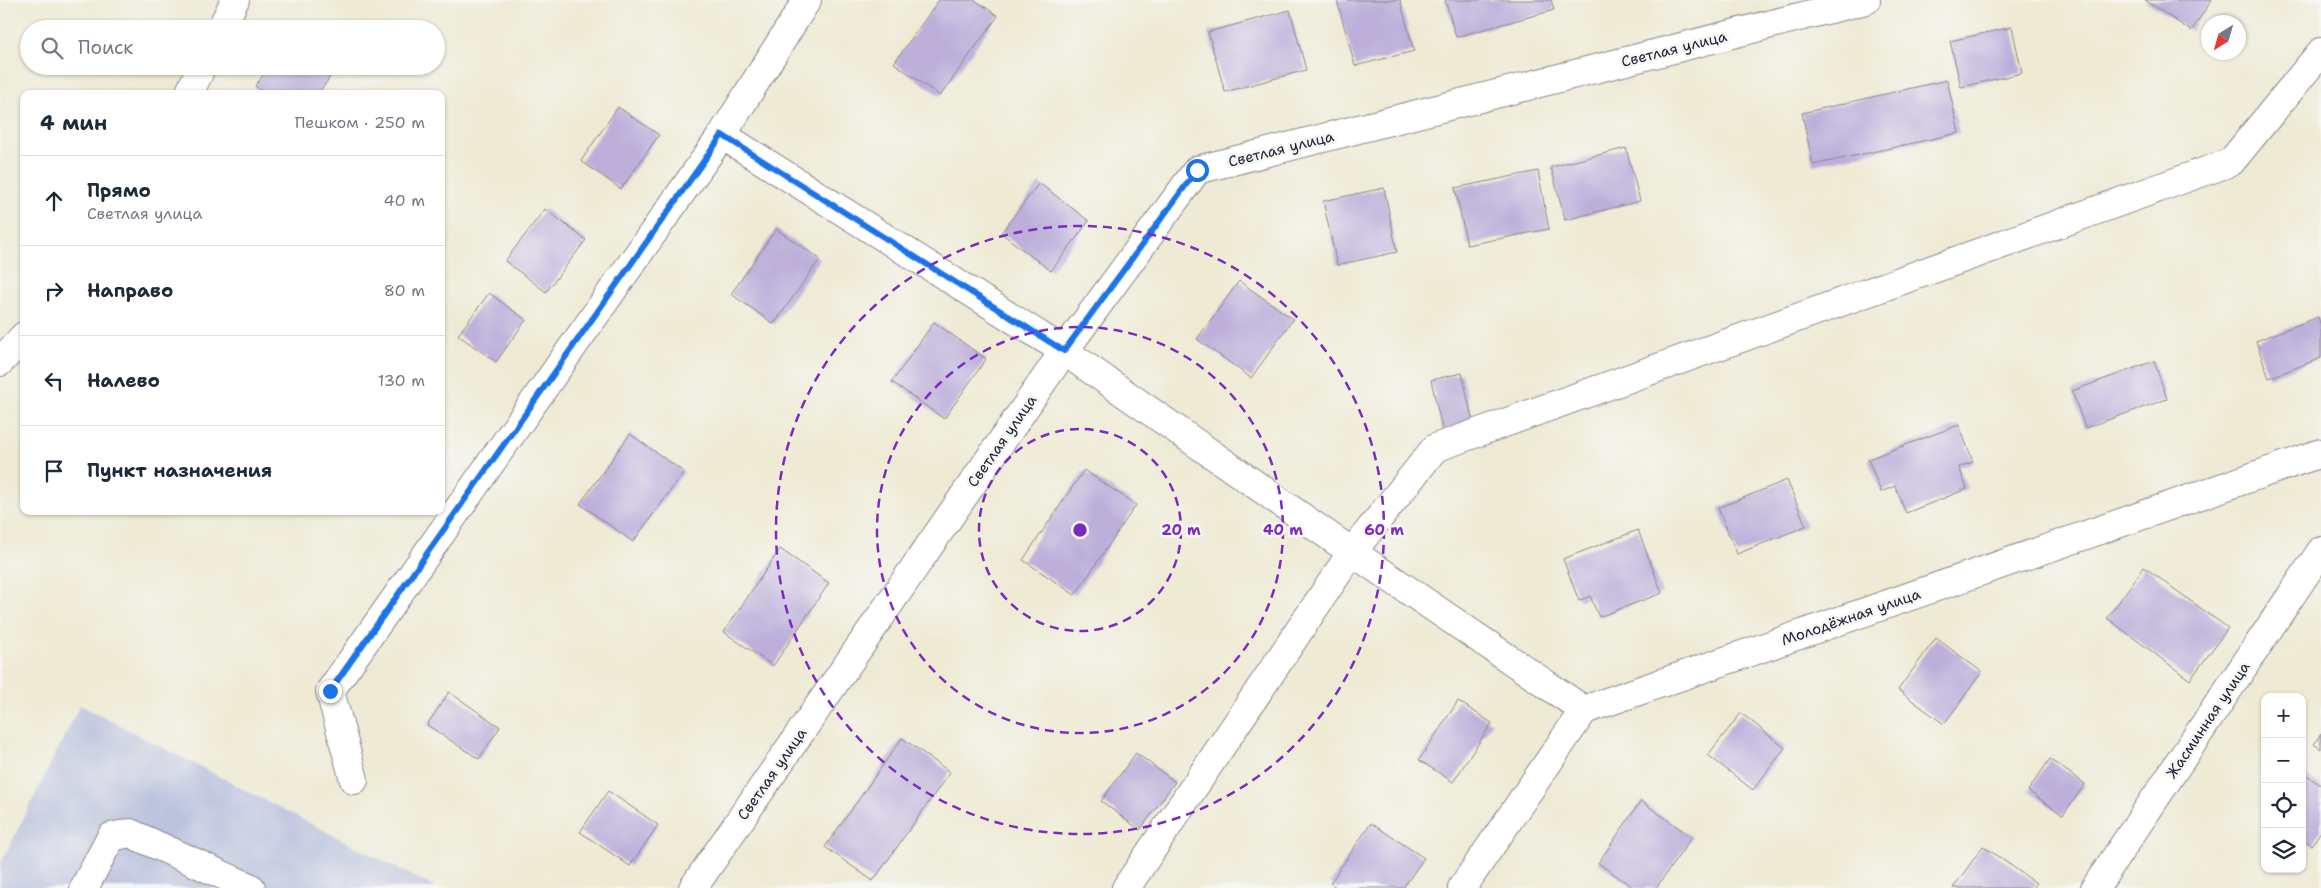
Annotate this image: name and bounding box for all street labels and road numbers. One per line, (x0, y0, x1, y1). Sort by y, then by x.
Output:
street label: Светлая улица (1619, 26, 1730, 72)
street label: Светлая улица (1226, 126, 1337, 172)
street label: Светлая улица (963, 390, 1042, 491)
street label: Молодёжная улица (1779, 584, 1924, 650)
street label: Жасминная улица (2162, 657, 2255, 782)
street label: Светлая улица (733, 723, 812, 824)

